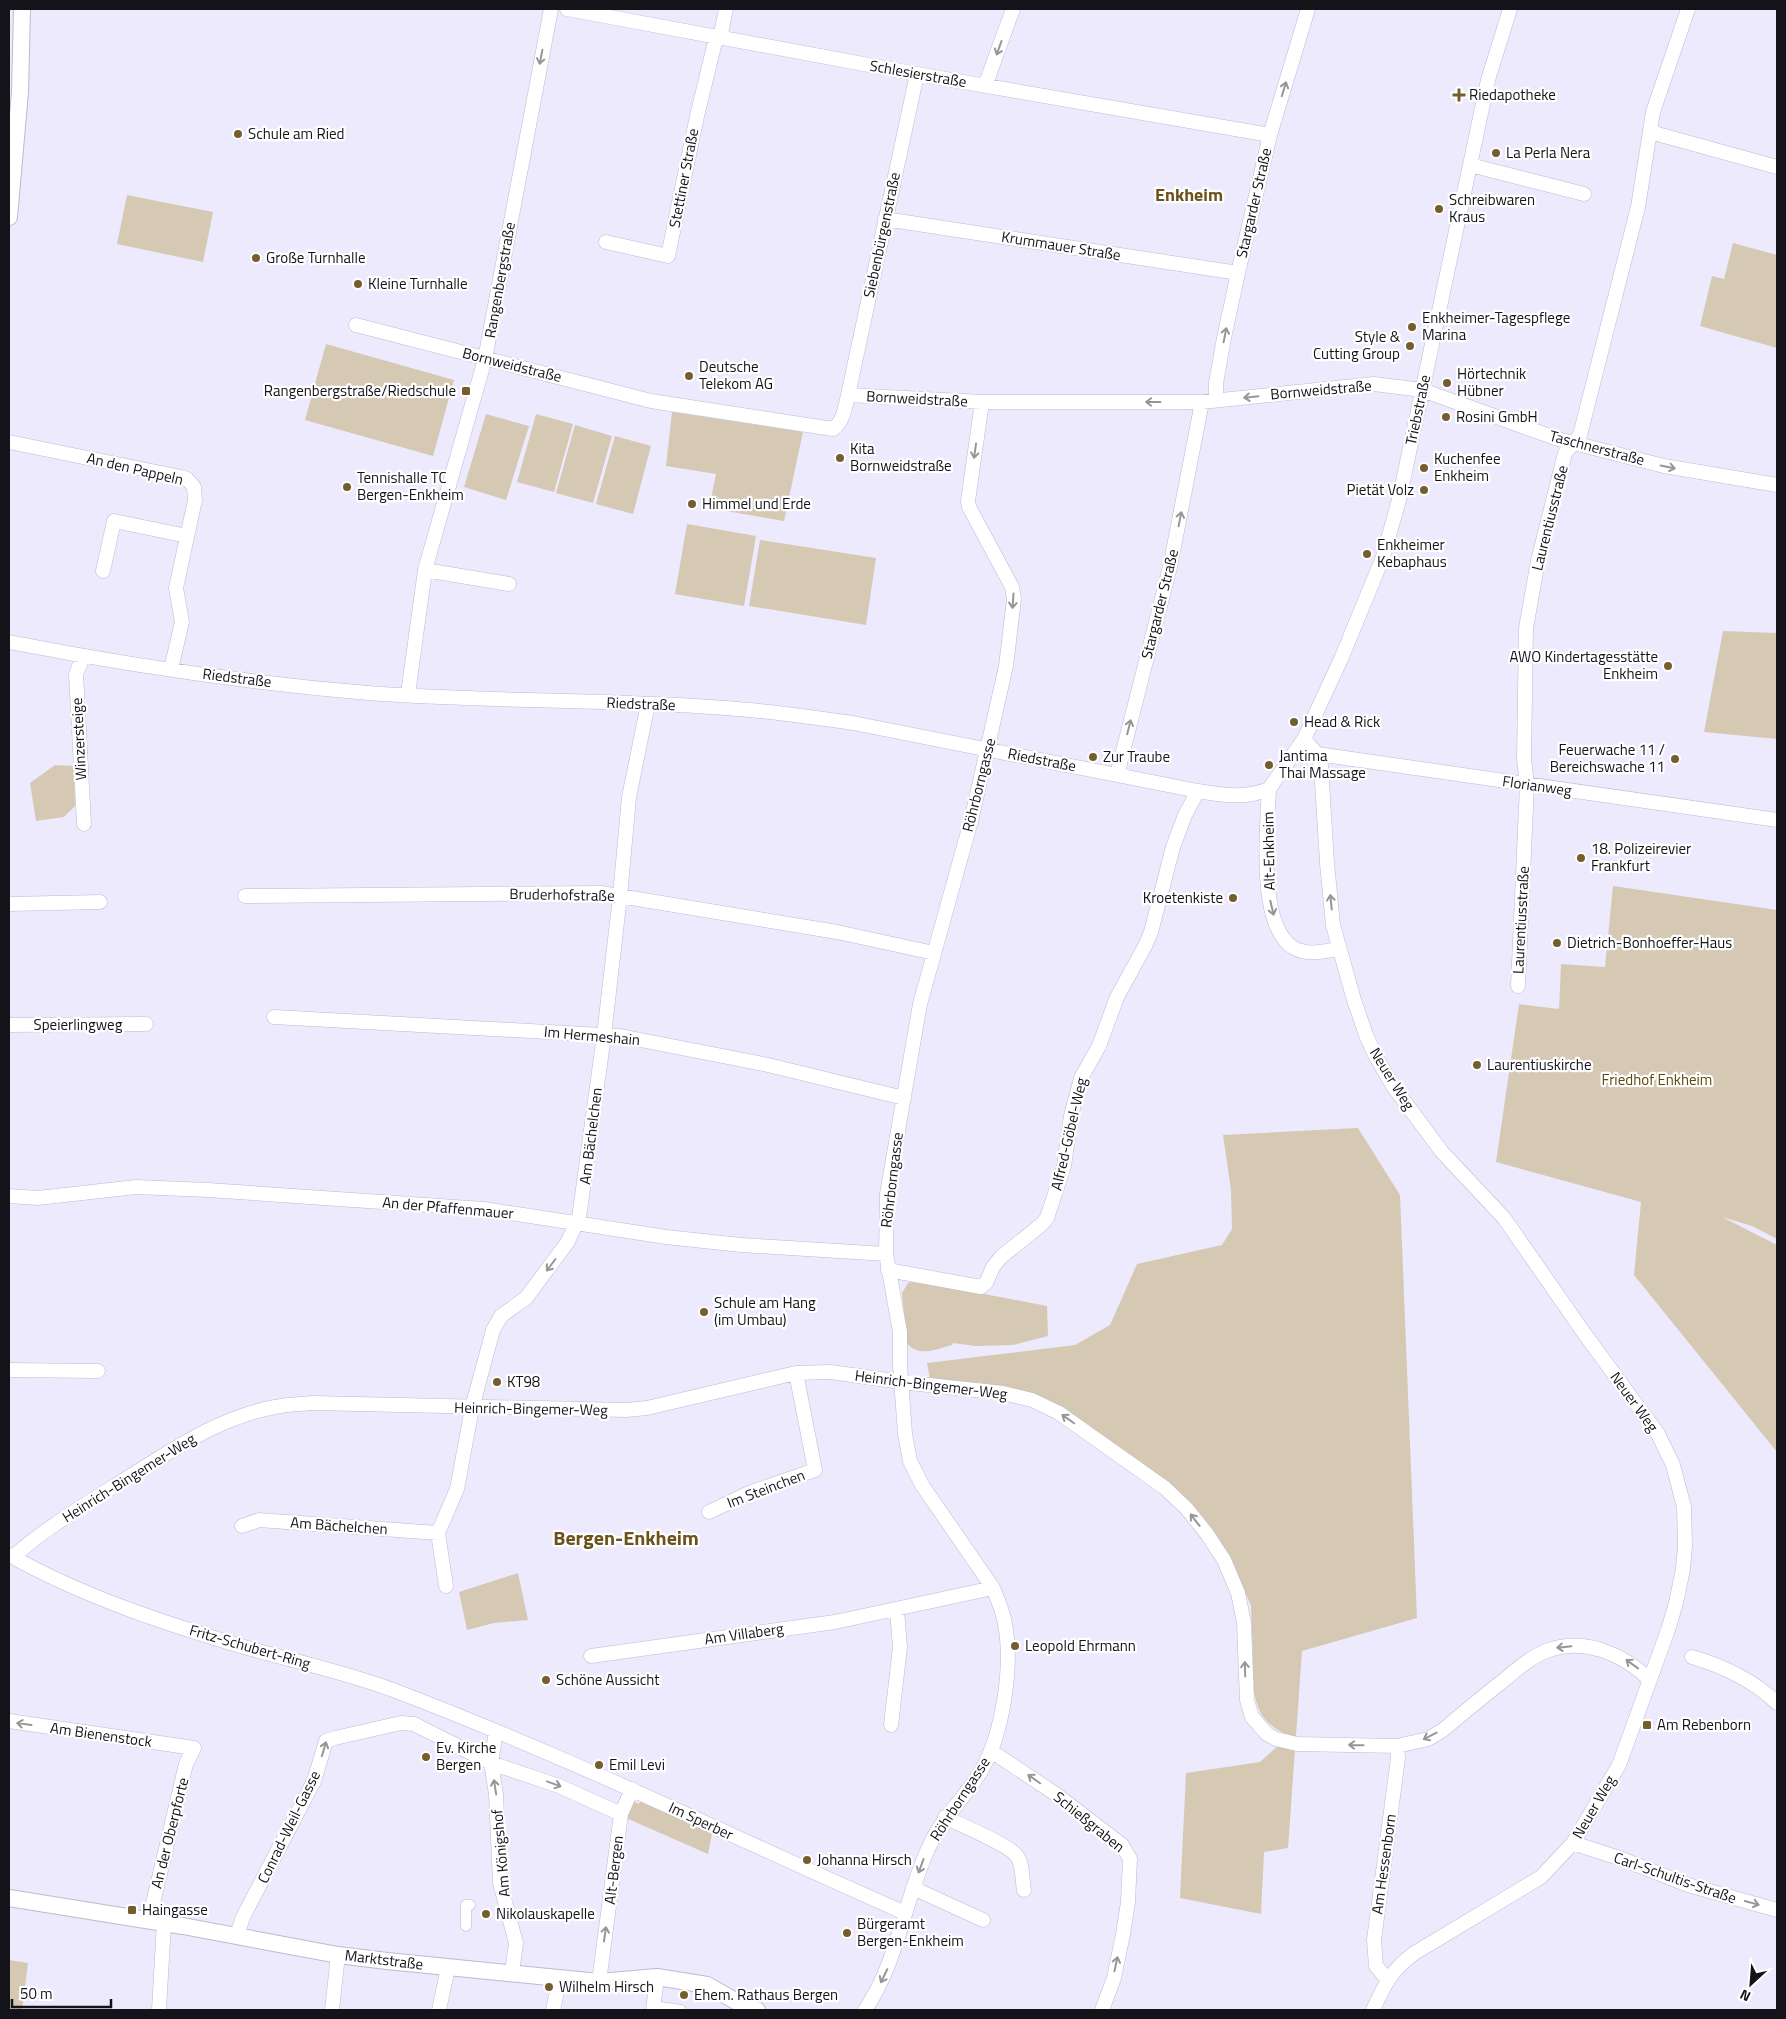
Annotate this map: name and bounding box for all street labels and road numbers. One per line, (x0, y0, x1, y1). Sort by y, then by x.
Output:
street label: Schlesierstraße (868, 54, 968, 93)
street label: Stettiner Straße (663, 126, 704, 230)
street label: Stargarder Straße (1230, 146, 1277, 260)
street label: Siebenbürgenstraße (857, 170, 906, 300)
street label: Rangenbergstraße (478, 220, 521, 340)
street label: Krummauer Straße (1000, 225, 1122, 266)
street label: Bornweidstraße (460, 341, 564, 388)
street label: Triebstraße (1399, 372, 1436, 447)
street label: Bornweidstraße (1269, 374, 1373, 405)
street label: Bornweidstraße (866, 384, 968, 413)
street label: Taschnerstraße (1547, 424, 1647, 471)
street label: An den Pappeln (85, 446, 186, 491)
street label: Laurentiusstraße (1525, 463, 1574, 573)
street label: Stargarder Straße (1135, 547, 1184, 661)
street label: Riedstraße (201, 662, 273, 693)
street label: Riedstraße (606, 691, 676, 716)
street label: Winzersteige (65, 697, 92, 781)
street label: Röhrborngasse (956, 735, 1001, 834)
street label: Riedstraße (1006, 742, 1078, 777)
street label: Florianweg (1501, 769, 1574, 802)
street label: Alt-Enkheim (1256, 811, 1281, 891)
street label: Laurentiusstraße (1506, 865, 1535, 974)
street label: Bruderhofstraße (509, 882, 615, 907)
street label: Speierlingweg (34, 1013, 123, 1036)
street label: Im Hermeshain (543, 1020, 641, 1051)
street label: Neuer Weg (1364, 1043, 1421, 1115)
street label: Alfred-Göbel-Weg (1044, 1075, 1093, 1193)
street label: Am Bächelchen (573, 1086, 608, 1186)
street label: Röhrborngasse (874, 1131, 909, 1229)
street label: An der Pfaffenmauer (381, 1190, 515, 1225)
street label: Heinrich-Bingemer-Weg (853, 1364, 1009, 1405)
street label: Neuer Weg (1605, 1367, 1664, 1437)
street label: Heinrich-Bingemer-Weg (454, 1396, 608, 1421)
street label: Heinrich-Bingemer-Weg (57, 1427, 200, 1528)
street label: Im Steinchen (723, 1463, 808, 1514)
street label: Am Bächelchen (290, 1511, 388, 1540)
street label: Am Villaberg (703, 1617, 785, 1650)
street label: Fritz-Schubert-Ring (187, 1618, 314, 1675)
street label: Am Bienenstock (49, 1716, 153, 1753)
street label: Röhrborngasse (924, 1752, 995, 1845)
street label: Conrad-Weil-Gasse (251, 1766, 326, 1887)
street label: Neuer Weg (1566, 1770, 1621, 1843)
street label: An der Oberpforte (145, 1775, 194, 1891)
street label: Schießgraben (1049, 1786, 1130, 1858)
street label: Im Sperber (665, 1796, 737, 1846)
street label: Am Königshof (485, 1808, 516, 1898)
street label: Am Hessenborn (1365, 1812, 1402, 1916)
street label: Alt-Bergen (598, 1834, 629, 1906)
street label: Carl-Schultis-Straße (1611, 1846, 1740, 1909)
street label: Marktstraße (344, 1943, 425, 1976)

